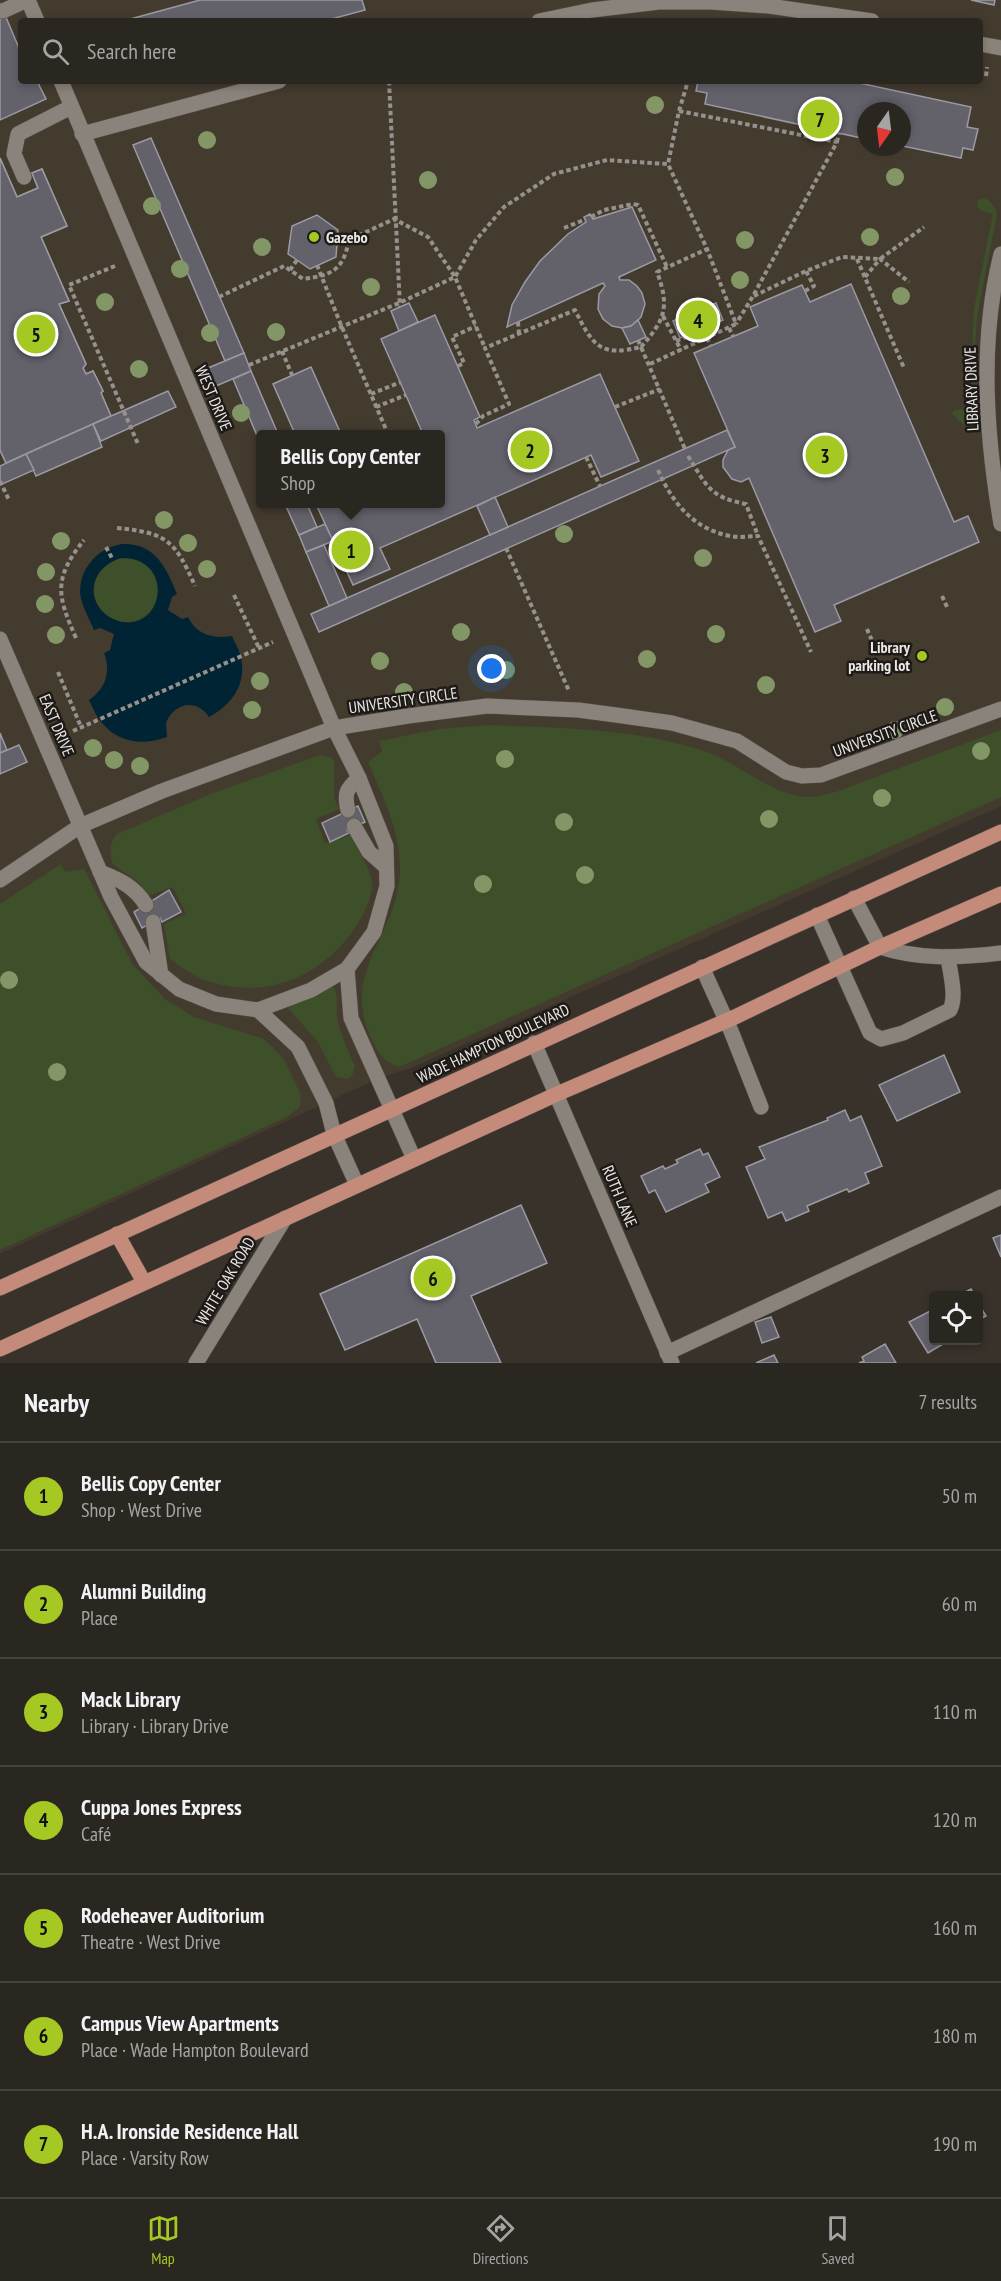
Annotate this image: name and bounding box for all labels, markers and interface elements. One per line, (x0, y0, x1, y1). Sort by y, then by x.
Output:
search box (18, 18, 983, 84)
icon: search (39, 35, 72, 68)
text: Search here (87, 37, 176, 65)
pin: 7 (800, 96, 840, 142)
north arrow (857, 102, 911, 156)
place label: Gazebo (326, 227, 368, 247)
marker: Gazebo (307, 230, 321, 244)
pin: 4 (678, 298, 718, 342)
pin: 5 (16, 312, 56, 356)
street label: LIBRARY DRIVE (960, 346, 982, 431)
street label: WEST DRIVE (191, 363, 237, 434)
pin: 2 (510, 428, 550, 472)
popup (256, 430, 445, 508)
pin: 3 (806, 432, 844, 478)
text: Bellis Copy Center (281, 442, 420, 470)
text: Shop (281, 470, 315, 496)
pin: 1 (332, 528, 370, 572)
place label: Library parking lot (848, 637, 911, 675)
marker: Library parking lot (915, 649, 929, 663)
your location (477, 654, 506, 683)
street label: UNIVERSITY CIRCLE (347, 682, 459, 718)
street label: EAST DRIVE (35, 691, 79, 759)
street label: UNIVERSITY CIRCLE (830, 705, 940, 761)
street label: WADE HAMPTON BOULEVARD (414, 999, 572, 1087)
street label: RUTH LANE (598, 1162, 642, 1230)
street label: WHITE OAK ROAD (191, 1233, 259, 1329)
pin: 6 (414, 1256, 452, 1300)
map controls (929, 1291, 983, 1345)
button: locate (929, 1291, 983, 1345)
text: Nearby (24, 1386, 89, 1419)
text: 7 results (919, 1389, 977, 1415)
text: Bellis Copy Center (81, 1469, 221, 1497)
text: 1 (39, 1483, 48, 1509)
text: 50 m (942, 1483, 977, 1509)
text: Shop · West Drive (81, 1497, 202, 1523)
text: Alumni Building (81, 1577, 206, 1605)
text: 2 (39, 1591, 48, 1617)
text: 60 m (942, 1591, 977, 1617)
text: Place (81, 1605, 118, 1631)
text: Mack Library (81, 1685, 180, 1713)
text: 3 (39, 1699, 48, 1725)
text: 110 m (933, 1699, 977, 1725)
text: Library · Library Drive (81, 1713, 229, 1739)
text: Cuppa Jones Express (81, 1793, 242, 1821)
text: 4 (39, 1807, 48, 1833)
text: 120 m (933, 1807, 977, 1833)
text: Café (81, 1821, 111, 1847)
text: Rodeheaver Auditorium (81, 1901, 264, 1929)
text: 5 (39, 1915, 48, 1941)
text: 160 m (933, 1915, 977, 1941)
text: Theatre · West Drive (81, 1929, 220, 1955)
text: Campus View Apartments (81, 2009, 279, 2037)
text: 6 (39, 2023, 48, 2049)
text: 180 m (933, 2023, 977, 2049)
text: Place · Wade Hampton Boulevard (81, 2037, 309, 2063)
text: H.A. Ironside Residence Hall (81, 2117, 298, 2145)
text: 7 (39, 2131, 48, 2157)
text: 190 m (933, 2131, 977, 2157)
text: Place · Varsity Row (81, 2145, 209, 2171)
tab: Map (147, 2212, 180, 2268)
tab: Directions (473, 2212, 528, 2268)
tab: Saved (821, 2212, 854, 2268)

